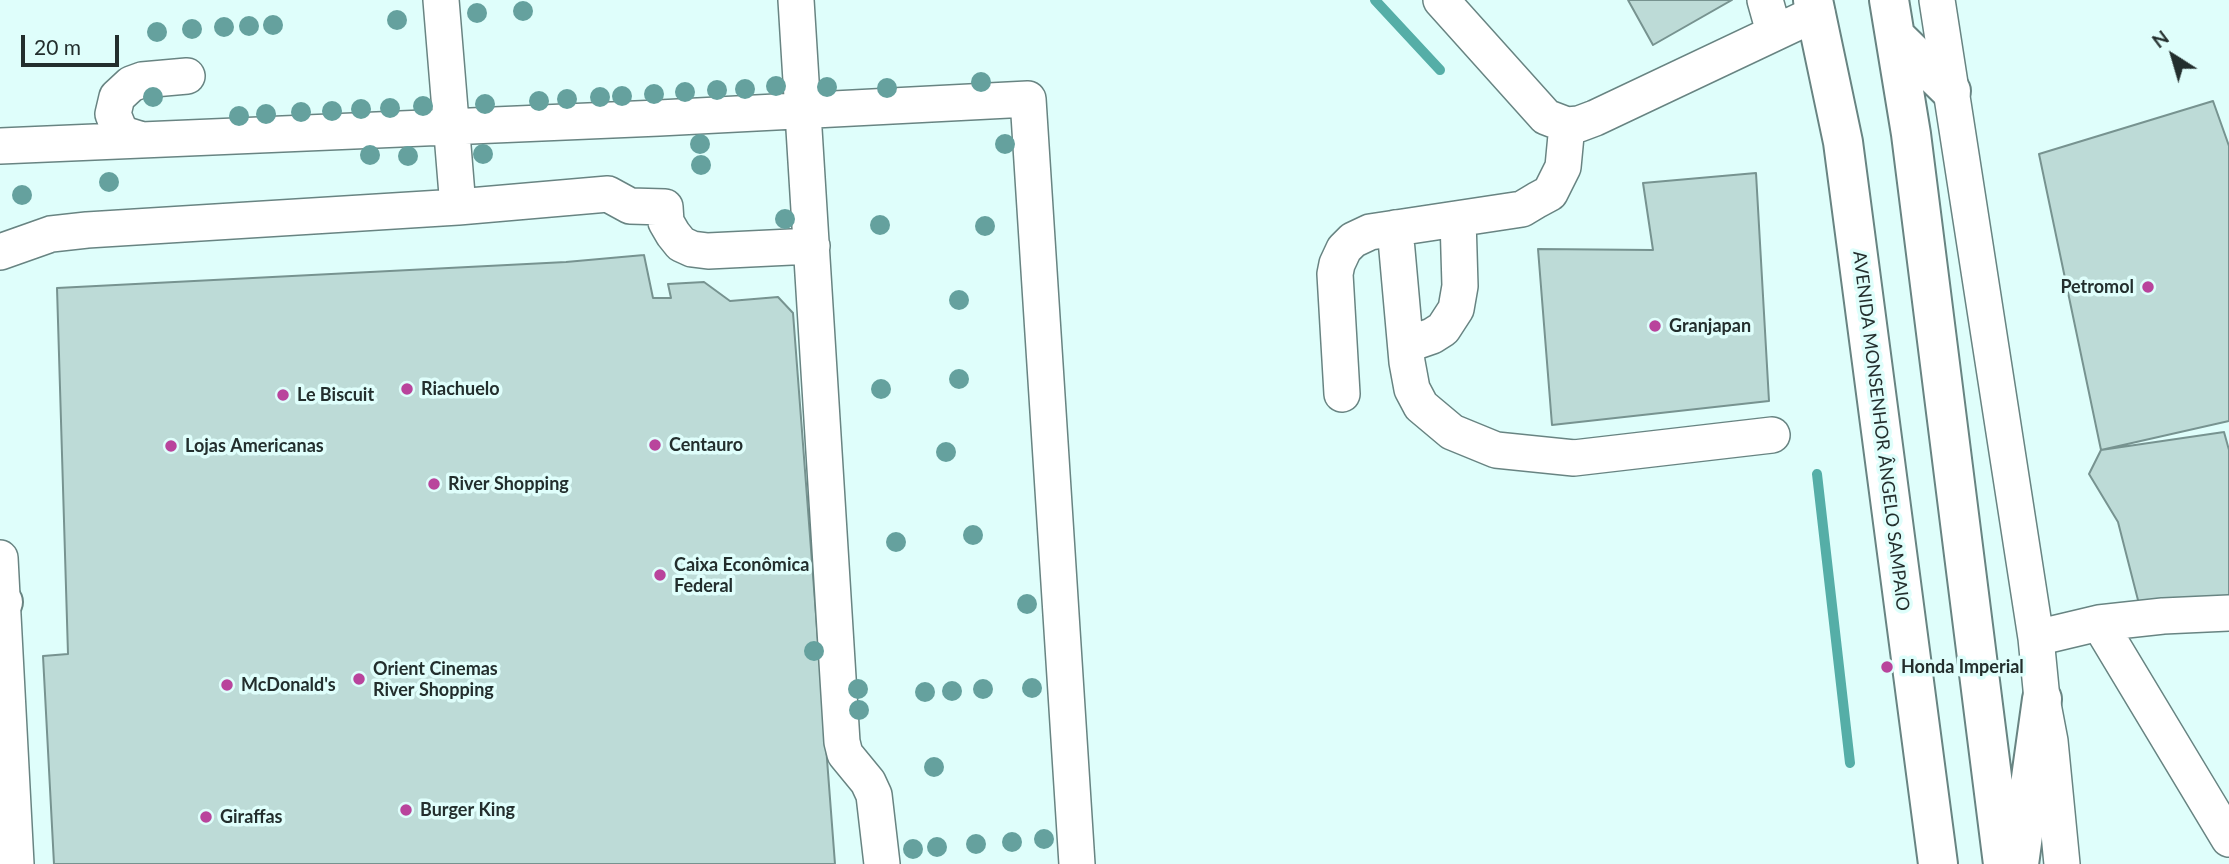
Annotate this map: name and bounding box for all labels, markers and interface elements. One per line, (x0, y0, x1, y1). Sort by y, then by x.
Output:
scale bar (24, 21, 122, 65)
north arrow (2138, 21, 2208, 91)
text: N (2147, 25, 2173, 52)
text: 20 m (34, 34, 81, 59)
street label: AVENIDA MONSENHOR ÂNGELO SAMPAIO (1848, 250, 1914, 612)
place label: Petromol (2060, 276, 2134, 298)
marker: Petromol (2140, 279, 2156, 295)
place label: Granjapan (1669, 315, 1751, 337)
marker: Granjapan (1647, 318, 1663, 334)
place label: Riachuelo (421, 378, 500, 400)
marker: Riachuelo (399, 381, 415, 397)
place label: Le Biscuit (297, 384, 374, 406)
marker: Le Biscuit (275, 387, 291, 403)
place label: Centauro (669, 434, 743, 456)
place label: Lojas Americanas (185, 435, 324, 457)
marker: Centauro (647, 437, 663, 453)
marker: Lojas Americanas (163, 438, 179, 454)
place label: River Shopping (448, 473, 569, 495)
marker: River Shopping (426, 476, 442, 492)
place label: Caixa Econômica Federal (674, 554, 809, 596)
marker: Caixa Econômica Federal (652, 567, 668, 583)
place label: Honda Imperial (1901, 656, 2024, 678)
place label: Orient Cinemas River Shopping (373, 658, 498, 700)
marker: Honda Imperial (1879, 659, 1895, 675)
marker: Orient Cinemas River Shopping (351, 671, 367, 687)
place label: McDonald's (241, 674, 336, 696)
marker: McDonald's (219, 677, 235, 693)
place label: Burger King (420, 799, 515, 821)
marker: Burger King (398, 802, 414, 818)
place label: Giraffas (220, 806, 282, 828)
marker: Giraffas (198, 809, 214, 825)

